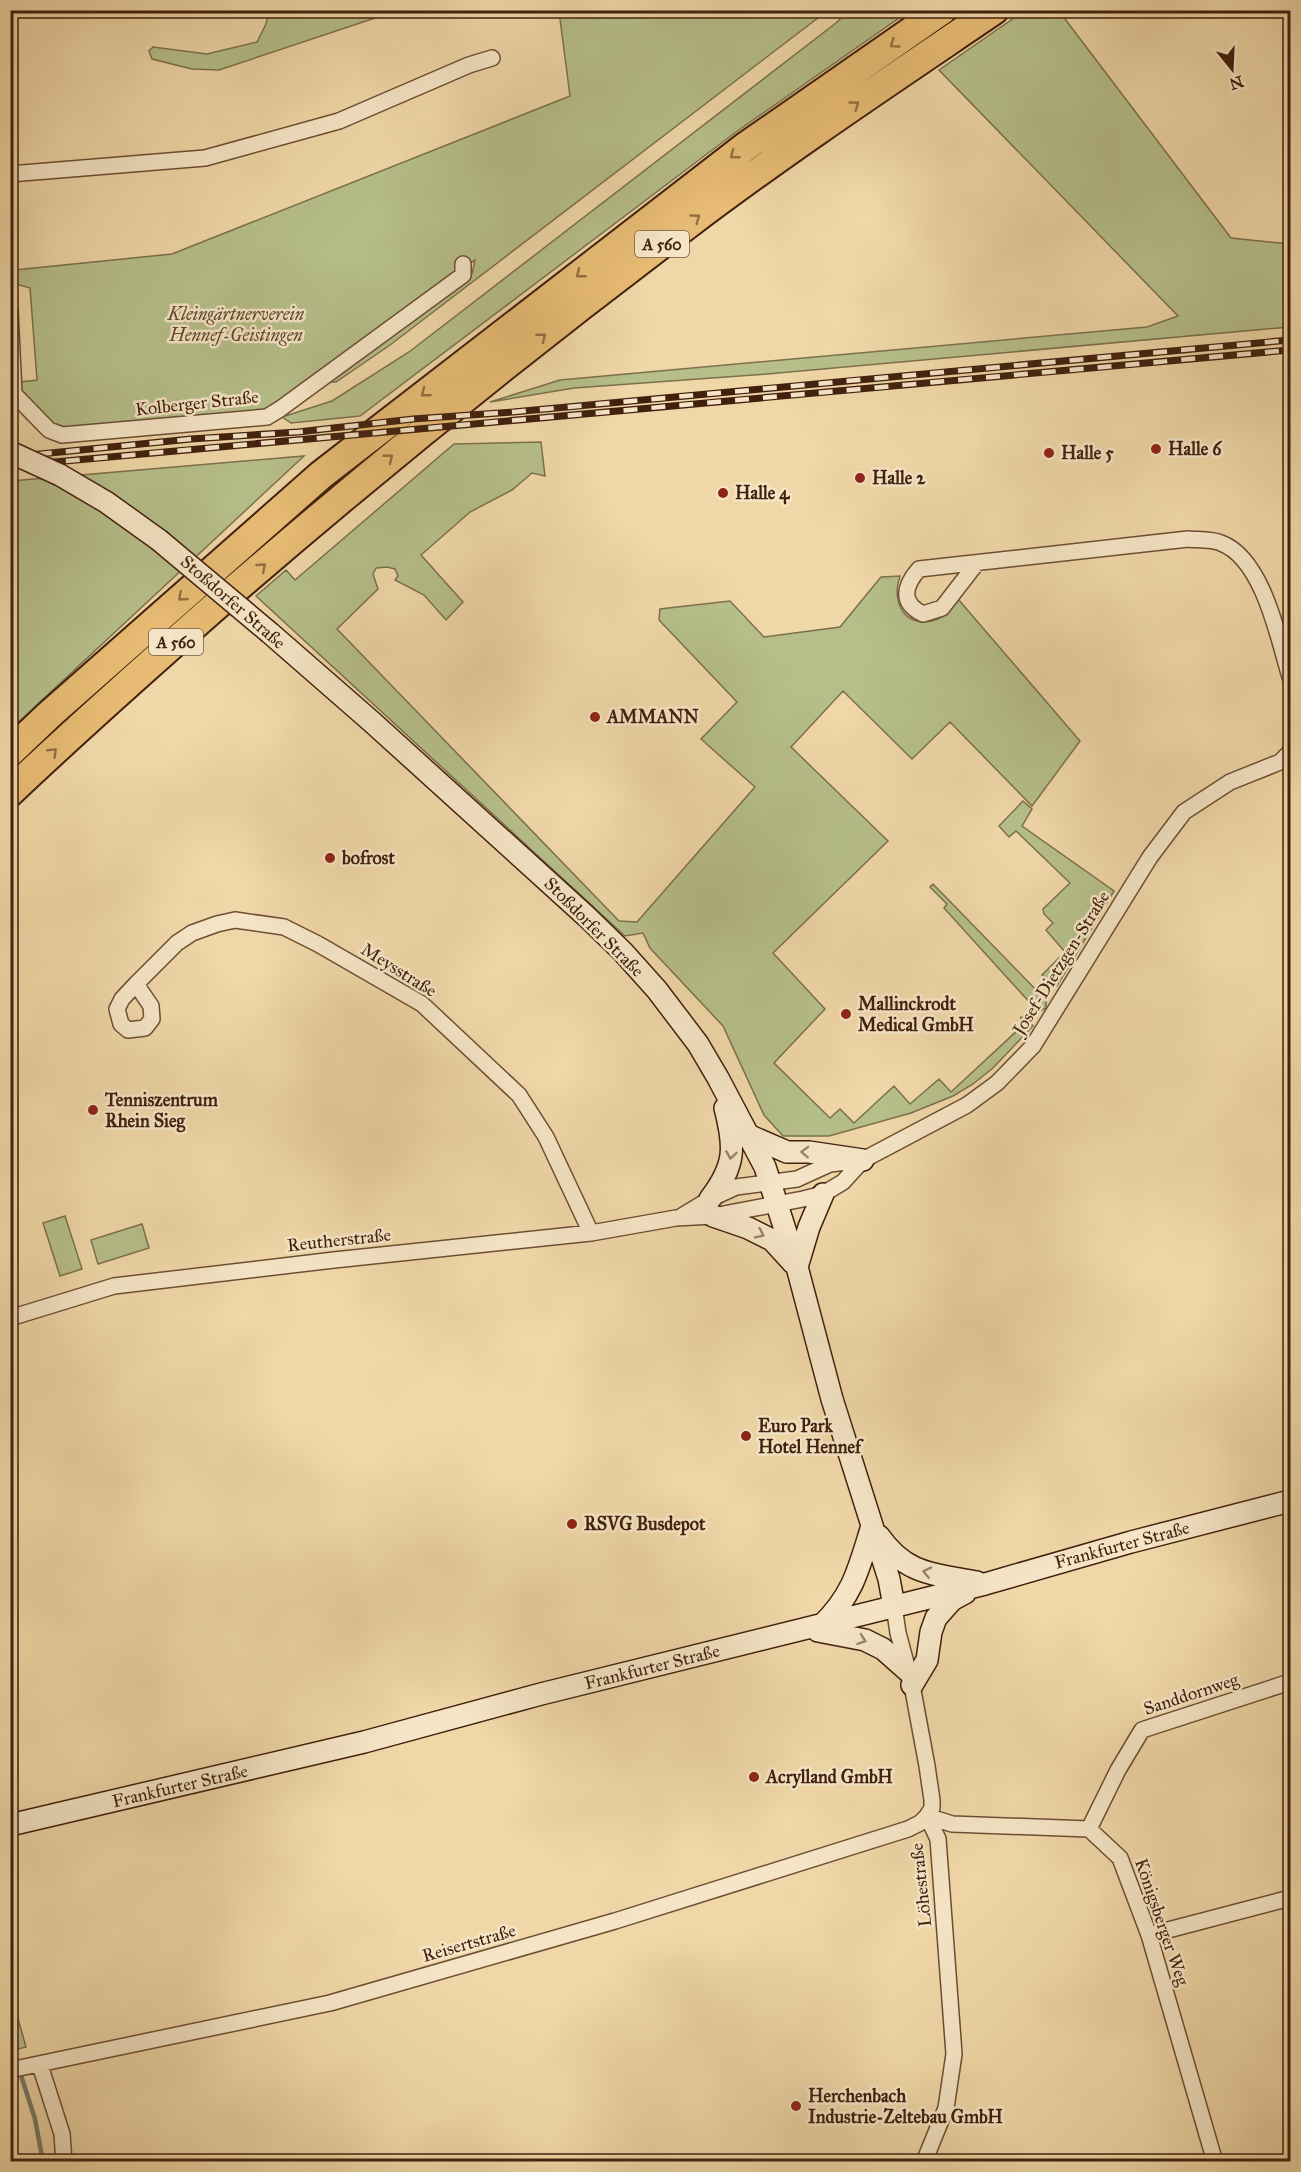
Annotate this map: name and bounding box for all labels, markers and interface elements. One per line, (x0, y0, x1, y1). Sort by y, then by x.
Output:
one-way arrow (890, 37, 901, 48)
north arrow (1202, 39, 1262, 99)
text: N (1227, 72, 1246, 94)
one-way arrow (849, 101, 860, 112)
one-way arrow (730, 148, 741, 159)
one-way arrow (690, 214, 701, 225)
road number: A 560 (635, 231, 689, 257)
one-way arrow (575, 267, 586, 278)
park label: Kleingärtnerverein Hennef-Geistingen (167, 303, 305, 346)
one-way arrow (535, 333, 546, 344)
street label: Kolberger Straße (134, 386, 260, 421)
one-way arrow (421, 386, 432, 397)
place label: Halle 6 (1168, 438, 1222, 460)
place label: Halle 5 (1061, 442, 1114, 464)
marker: Halle 6 (1149, 442, 1163, 456)
marker: Halle 5 (1042, 446, 1056, 460)
one-way arrow (382, 454, 393, 465)
place label: Halle 2 (872, 467, 926, 489)
marker: Halle 2 (853, 471, 867, 485)
place label: Halle 4 (735, 482, 790, 505)
marker: Halle 4 (716, 486, 730, 500)
street label: Stoßdorfer Straße (176, 550, 290, 654)
one-way arrow (255, 563, 266, 574)
one-way arrow (178, 590, 189, 601)
road number: A 560 (149, 629, 203, 655)
place label: AMMANN (606, 706, 700, 728)
marker: AMMANN (588, 710, 602, 724)
one-way arrow (45, 748, 56, 759)
place label: bofrost (341, 847, 395, 869)
marker: bofrost (323, 851, 337, 865)
street label: Stoßdorfer Straße (540, 873, 648, 981)
street label: Josef-Dietzgen-Straße (1007, 887, 1115, 1041)
street label: Meysstraße (357, 938, 441, 1002)
place label: Mallinckrodt Medical GmbH (858, 993, 974, 1036)
marker: Mallinckrodt Medical GmbH (839, 1007, 853, 1021)
place label: Tenniszentrum Rhein Sieg (104, 1089, 219, 1133)
marker: Tenniszentrum Rhein Sieg (86, 1103, 100, 1117)
one-way arrow (800, 1146, 809, 1159)
one-way arrow (725, 1151, 737, 1160)
street label: Reutherstraße (286, 1224, 392, 1256)
one-way arrow (754, 1226, 765, 1238)
place label: Euro Park Hotel Hennef (758, 1415, 864, 1458)
marker: Euro Park Hotel Hennef (739, 1429, 753, 1443)
place label: RSVG Busdepot (584, 1513, 706, 1536)
street label: Frankfurter Straße (1052, 1516, 1192, 1574)
marker: RSVG Busdepot (565, 1517, 579, 1531)
one-way arrow (923, 1566, 933, 1579)
one-way arrow (856, 1633, 867, 1645)
street label: Frankfurter Straße (582, 1640, 722, 1694)
street label: Sanddornweg (1141, 1668, 1242, 1721)
street label: Frankfurter Straße (110, 1760, 250, 1812)
place label: Acrylland GmbH (765, 1766, 893, 1789)
marker: Acrylland GmbH (747, 1770, 761, 1784)
street label: Löhestraße (906, 1842, 936, 1928)
street label: Königsberger Weg (1129, 1855, 1194, 1989)
street label: Reisertstraße (420, 1919, 518, 1967)
place label: Herchenbach Industrie-Zeltebau GmbH (808, 2085, 1003, 2128)
marker: Herchenbach Industrie-Zeltebau GmbH (789, 2099, 803, 2113)

